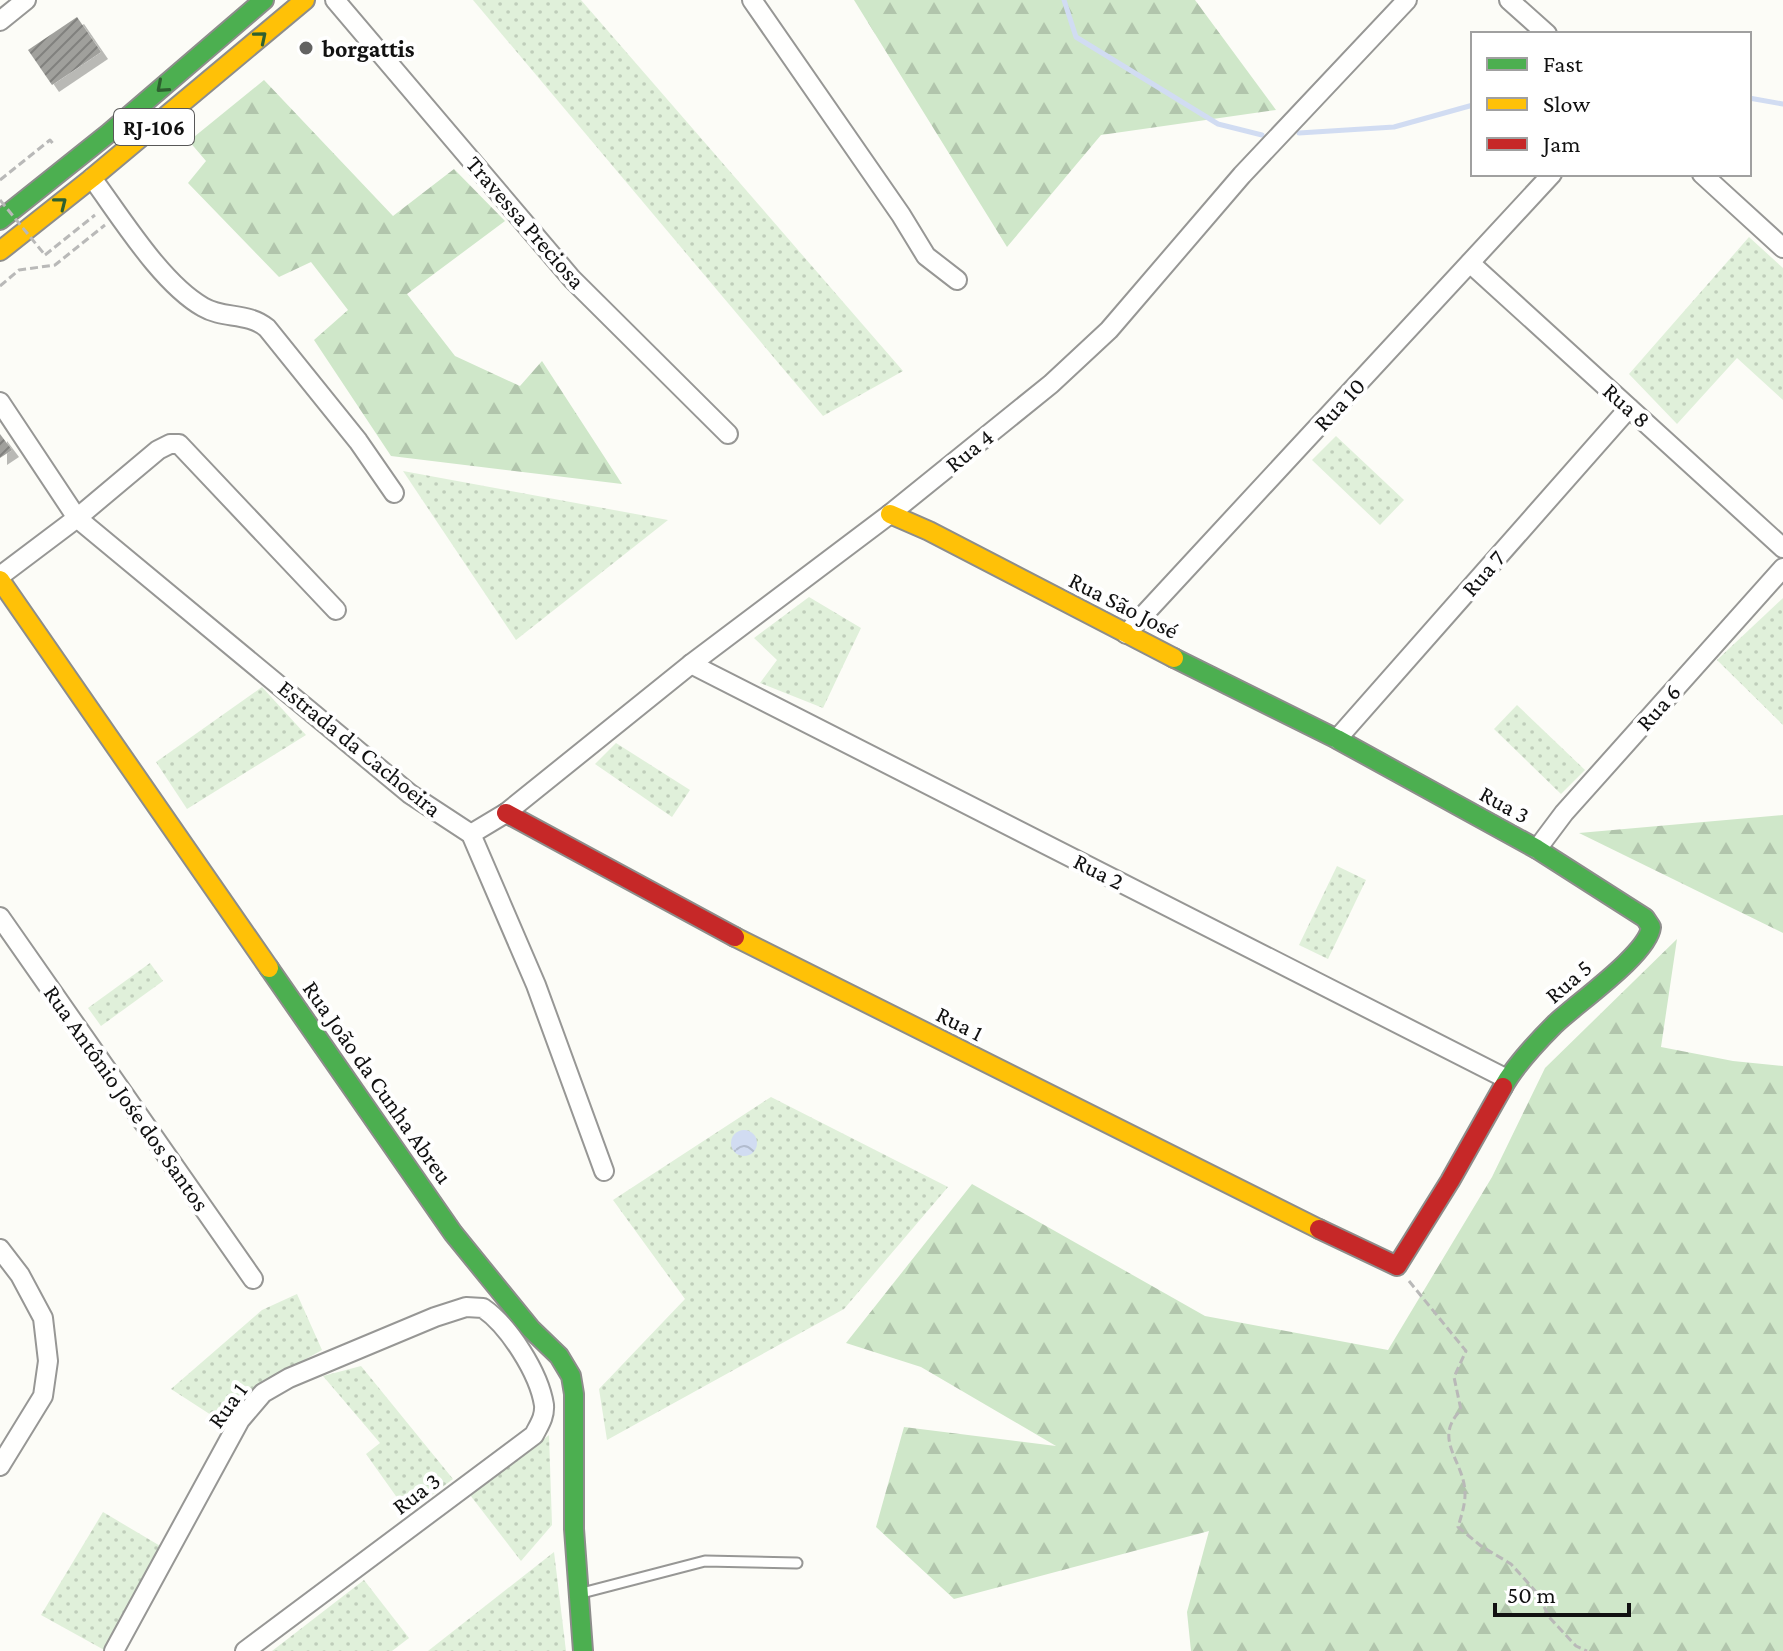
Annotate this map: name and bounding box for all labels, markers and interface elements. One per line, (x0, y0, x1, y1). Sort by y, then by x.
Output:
one-way arrow (252, 32, 267, 47)
legend (1471, 32, 1751, 176)
place label: borgattis (321, 35, 415, 62)
marker: borgattis (297, 39, 315, 57)
text: Fast (1543, 50, 1584, 77)
one-way arrow (157, 77, 172, 92)
text: Slow (1543, 90, 1590, 117)
road number: RJ-106 (114, 109, 194, 145)
text: Jam (1541, 130, 1581, 157)
street label: Travessa Preciosa (461, 150, 591, 294)
one-way arrow (52, 198, 66, 213)
street label: Rua 10 (1308, 372, 1370, 436)
street label: Rua 8 (1598, 377, 1656, 433)
street label: Rua 4 (940, 423, 998, 477)
street label: Rua 7 (1456, 544, 1510, 602)
street label: Rua São José (1065, 566, 1183, 644)
street label: Estrada da Cachoeira (273, 674, 447, 822)
street label: Rua 6 (1630, 678, 1686, 736)
street label: Rua 3 (1475, 779, 1535, 829)
street label: Rua 2 (1069, 847, 1129, 895)
street label: Rua 5 (1539, 954, 1597, 1008)
street label: Rua João da Cunha Abreu (298, 975, 458, 1189)
street label: Rua Antônio Jośe dos Santos (39, 980, 215, 1216)
street label: Rua 1 (932, 1000, 988, 1046)
street label: Rua 1 (202, 1377, 252, 1433)
street label: Rua 3 (387, 1466, 445, 1520)
scale bar (1495, 1567, 1629, 1617)
text: 50 m (1507, 1581, 1556, 1608)

